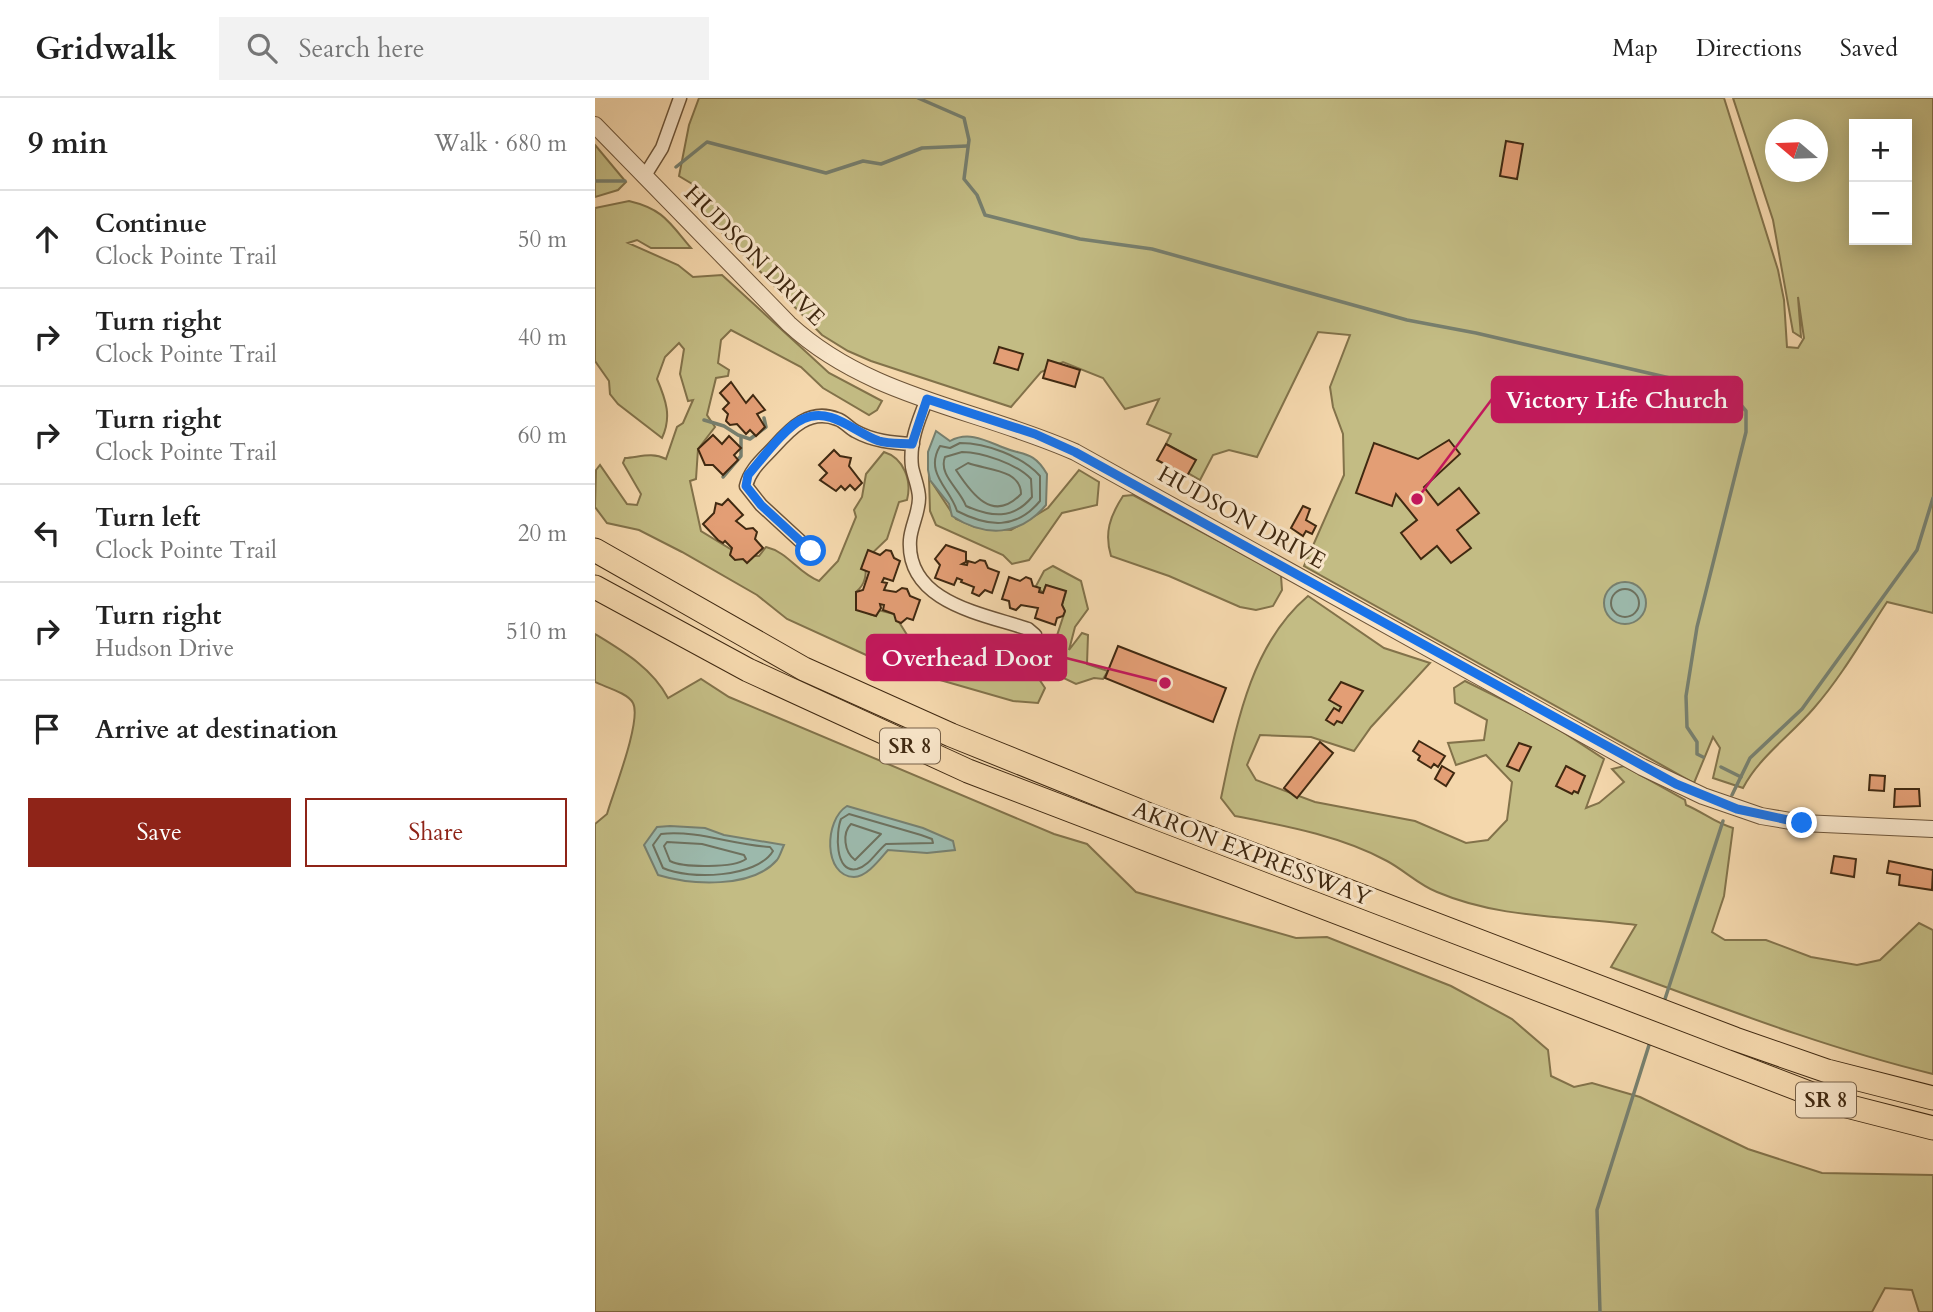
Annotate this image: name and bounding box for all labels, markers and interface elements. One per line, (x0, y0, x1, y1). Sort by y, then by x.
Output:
search box (219, 17, 709, 80)
text: Gridwalk (35, 26, 177, 71)
icon: search (243, 29, 281, 67)
text: Search here (299, 31, 425, 66)
text: Map (1612, 32, 1658, 65)
text: Directions (1696, 32, 1802, 65)
text: Saved (1840, 32, 1898, 65)
north arrow (1765, 119, 1828, 182)
map controls (1849, 119, 1912, 245)
button: + (1849, 119, 1912, 182)
text: 9 min (28, 123, 108, 164)
text: Walk · 680 m (434, 128, 567, 159)
street label: HUDSON DRIVE (677, 178, 832, 333)
button: − (1849, 182, 1912, 245)
text: Continue (95, 206, 207, 241)
icon: ahead (28, 220, 66, 258)
text: 50 m (518, 224, 567, 255)
text: Clock Pointe Trail (95, 241, 277, 272)
text: Turn right (95, 304, 222, 339)
icon: right (28, 318, 66, 356)
text: 40 m (518, 322, 567, 353)
text: Clock Pointe Trail (95, 339, 277, 370)
callout: Victory Life Church (1492, 377, 1742, 422)
text: Victory Life Church (1506, 384, 1728, 417)
text: Turn right (95, 402, 222, 437)
icon: right (28, 416, 66, 454)
text: 60 m (518, 420, 567, 451)
text: Clock Pointe Trail (95, 437, 277, 468)
street label: HUDSON DRIVE (1152, 458, 1331, 576)
text: Turn left (95, 500, 200, 535)
icon: left (28, 514, 66, 552)
text: 20 m (518, 518, 567, 549)
text: Clock Pointe Trail (95, 535, 277, 566)
route start (795, 535, 826, 566)
text: Turn right (95, 598, 222, 633)
icon: right (28, 612, 66, 650)
text: 510 m (506, 616, 567, 647)
text: Hudson Drive (95, 633, 234, 664)
callout: Overhead Door (867, 635, 1066, 680)
text: Overhead Door (882, 642, 1053, 675)
icon: arrive (28, 710, 66, 748)
text: Arrive at destination (95, 712, 338, 747)
road number: SR 8 (880, 728, 940, 764)
street label: AKRON EXPRESSWAY (1128, 794, 1376, 914)
button: Save (28, 798, 291, 867)
button: Share (305, 798, 567, 867)
route end (1786, 807, 1817, 838)
road number: SR 8 (1796, 1082, 1856, 1118)

